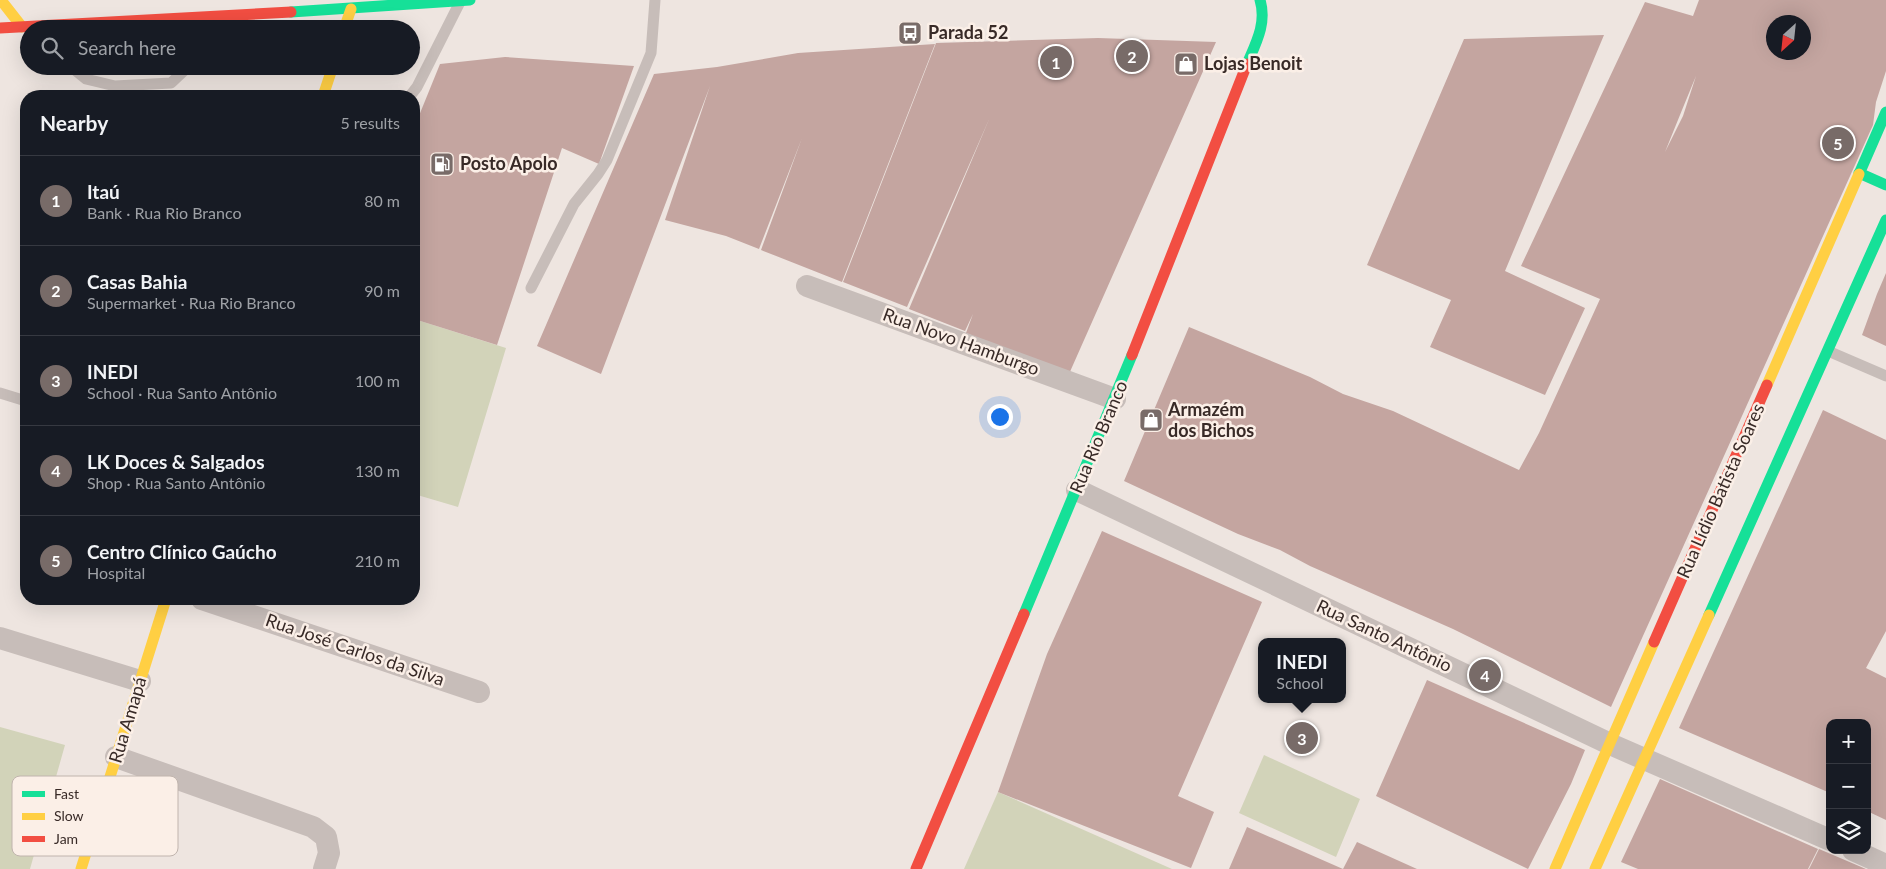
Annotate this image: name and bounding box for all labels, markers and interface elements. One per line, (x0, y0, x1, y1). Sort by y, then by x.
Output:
north arrow (1766, 15, 1811, 60)
search box (20, 20, 420, 75)
bus stop icon: Parada 52 (897, 20, 923, 46)
place label: Parada 52 (928, 21, 1008, 43)
icon: search (38, 34, 66, 62)
text: Search here (78, 36, 176, 59)
pin: 2 (1116, 37, 1148, 75)
pin: 1 (1040, 43, 1072, 81)
shop icon: Lojas Benoit (1173, 51, 1199, 77)
place label: Lojas Benoit (1204, 52, 1303, 74)
text: Nearby (40, 110, 108, 135)
text: 5 results (340, 113, 400, 132)
pin: 5 (1822, 124, 1854, 162)
fuel station icon: Posto Apolo (429, 151, 455, 177)
place label: Posto Apolo (460, 152, 558, 174)
text: Itaú (87, 180, 120, 203)
text: 1 (51, 191, 61, 210)
text: 80 m (364, 191, 400, 210)
text: Bank · Rua Rio Branco (87, 203, 241, 222)
text: Casas Bahia (87, 270, 187, 293)
text: 2 (51, 281, 61, 300)
text: 90 m (364, 281, 400, 300)
text: Supermarket · Rua Rio Branco (87, 293, 296, 312)
street label: Rua Novo Hamburgo (880, 303, 1043, 380)
text: INEDI (87, 360, 138, 383)
text: 3 (51, 371, 61, 390)
text: 100 m (355, 371, 400, 390)
street label: Rua Rio Branco (1064, 377, 1132, 496)
text: School · Rua Santo Antônio (87, 383, 277, 402)
place label: Armazém dos Bichos (1167, 398, 1254, 441)
street label: Rua Lídio Batista Soares (1672, 400, 1769, 581)
your location (987, 404, 1013, 430)
shop icon: Armazém dos Bichos (1138, 407, 1164, 433)
text: LK Doces & Salgados (87, 450, 265, 473)
text: 4 (51, 461, 61, 480)
text: 130 m (355, 461, 400, 480)
text: Shop · Rua Santo Antônio (87, 473, 265, 492)
text: Centro Clínico Gaúcho (87, 540, 277, 563)
text: 5 (51, 551, 61, 570)
text: 210 m (355, 551, 400, 570)
text: Hospital (87, 563, 145, 582)
street label: Rua Santo Antônio (1313, 594, 1456, 676)
street label: Rua José Carlos da Silva (263, 608, 448, 690)
popup (1258, 638, 1346, 703)
text: INEDI (1276, 650, 1328, 673)
pin: 4 (1469, 656, 1501, 694)
text: School (1276, 673, 1323, 692)
street label: Rua Amapá (104, 674, 151, 765)
pin: 3 (1286, 719, 1318, 757)
map controls (1826, 719, 1871, 854)
button: + (1826, 719, 1871, 764)
button: − (1826, 764, 1871, 809)
legend (12, 776, 178, 856)
text: Fast (54, 785, 79, 802)
text: Slow (54, 807, 84, 824)
button: layers (1826, 809, 1871, 854)
text: Jam (54, 830, 78, 847)

